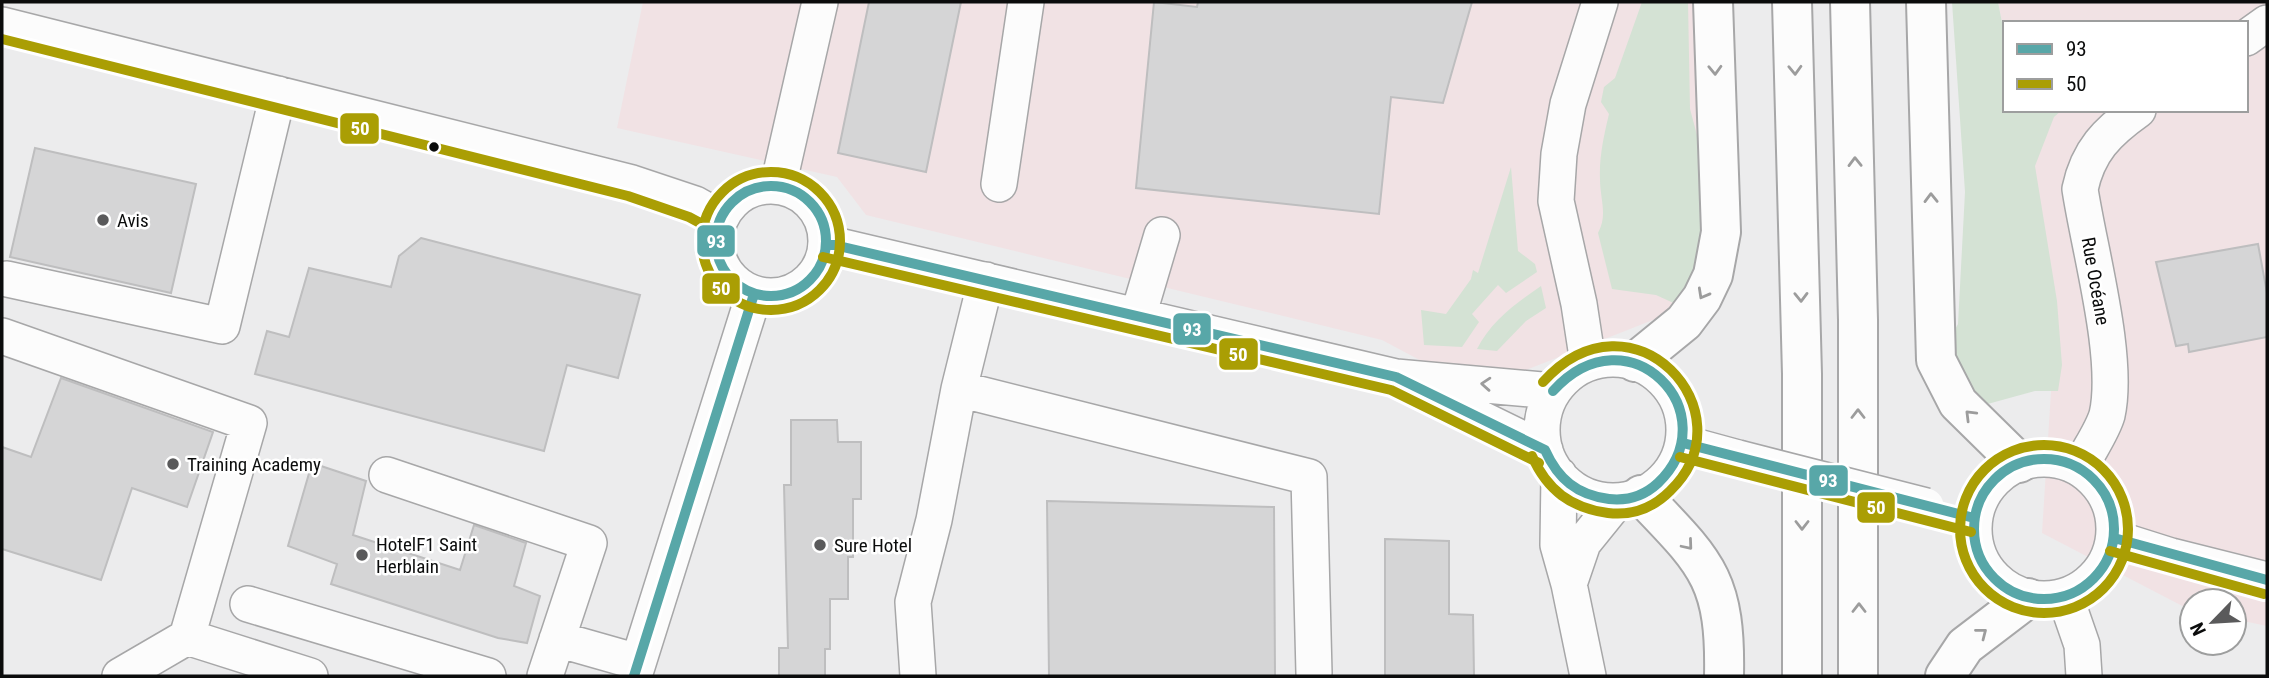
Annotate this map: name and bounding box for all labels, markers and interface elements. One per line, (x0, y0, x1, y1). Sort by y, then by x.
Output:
legend (2003, 21, 2248, 112)
text: 93 (2066, 37, 2087, 61)
one-way arrow (1708, 65, 1723, 76)
one-way arrow (1787, 65, 1802, 76)
text: 50 (2066, 72, 2087, 96)
line badge: 50 (339, 112, 380, 145)
text: 50 (350, 117, 370, 140)
unlabelled marker (427, 140, 441, 154)
one-way arrow (1847, 156, 1862, 167)
one-way arrow (1923, 193, 1938, 204)
place label: Avis (117, 209, 149, 232)
marker: Avis (95, 212, 111, 228)
line badge: 93 (696, 224, 736, 258)
text: 93 (706, 230, 726, 253)
street label: Rue Océane (2076, 235, 2115, 327)
line badge: 50 (701, 272, 741, 305)
text: 50 (711, 277, 731, 300)
one-way arrow (1698, 287, 1711, 300)
one-way arrow (1793, 292, 1808, 303)
line badge: 93 (1172, 312, 1212, 346)
text: 93 (1182, 318, 1202, 341)
line badge: 50 (1218, 337, 1259, 371)
text: 50 (1228, 343, 1248, 366)
one-way arrow (1480, 377, 1491, 392)
one-way arrow (1850, 408, 1866, 418)
one-way arrow (1966, 411, 1978, 423)
place label: Training Academy (187, 453, 321, 476)
marker: Training Academy (165, 456, 181, 472)
line badge: 93 (1808, 464, 1849, 497)
text: 93 (1818, 469, 1838, 492)
line badge: 50 (1856, 491, 1896, 524)
text: 50 (1866, 496, 1886, 519)
one-way arrow (1794, 520, 1810, 531)
place label: HotelF1 Saint Herblain (376, 533, 477, 578)
place label: Sure Hotel (834, 534, 912, 557)
one-way arrow (1680, 536, 1692, 549)
marker: Sure Hotel (812, 537, 828, 553)
marker: HotelF1 Saint Herblain (354, 547, 370, 563)
north arrow (2178, 587, 2248, 657)
one-way arrow (1851, 602, 1867, 613)
text: N (2185, 619, 2211, 639)
one-way arrow (1974, 628, 1986, 641)

